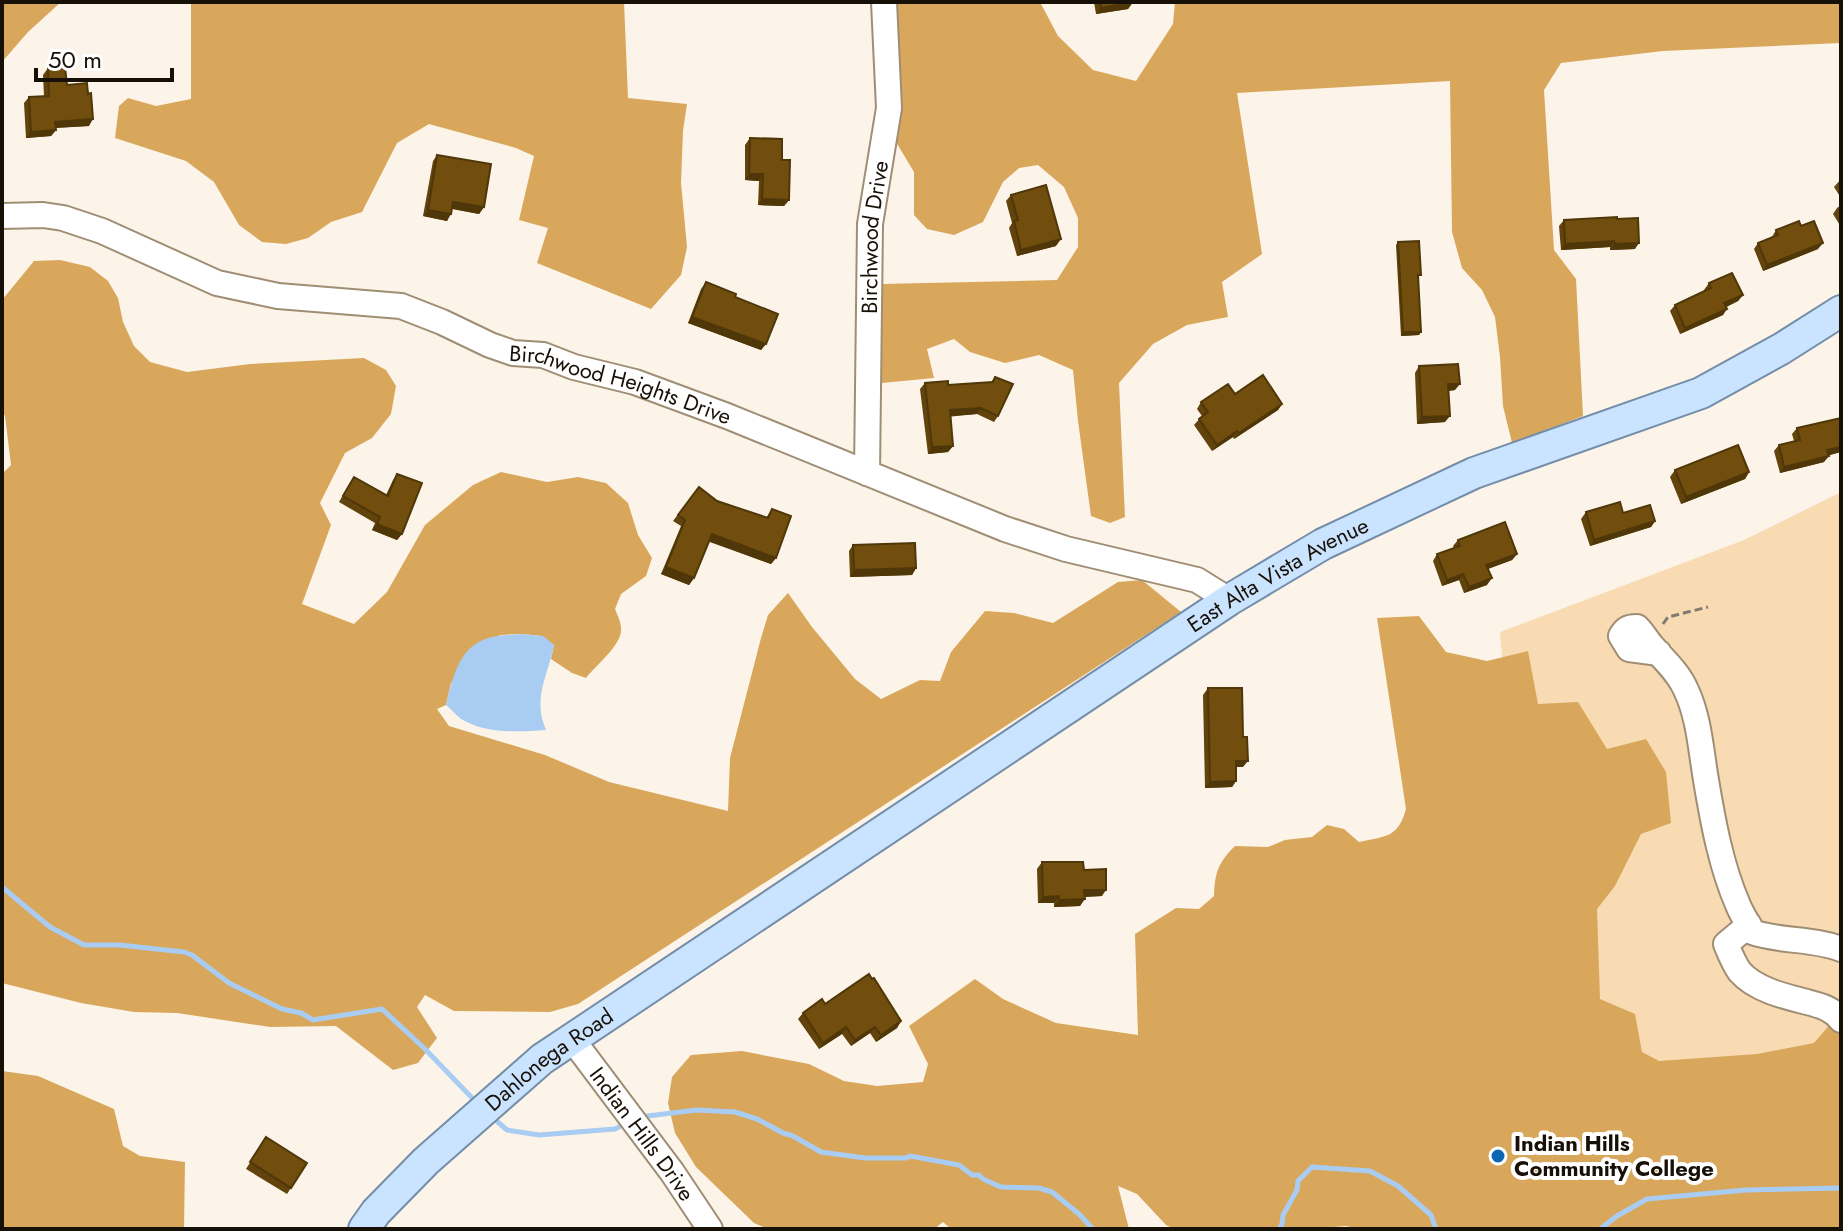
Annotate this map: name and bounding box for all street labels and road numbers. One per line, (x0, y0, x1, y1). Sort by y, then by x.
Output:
street label: Birchwood Drive (853, 158, 896, 314)
street label: Birchwood Heights Drive (508, 337, 736, 432)
street label: East Alta Vista Avenue (1180, 509, 1374, 640)
street label: Dahlonega Road (477, 1000, 619, 1118)
street label: Indian Hills Drive (582, 1060, 703, 1207)

